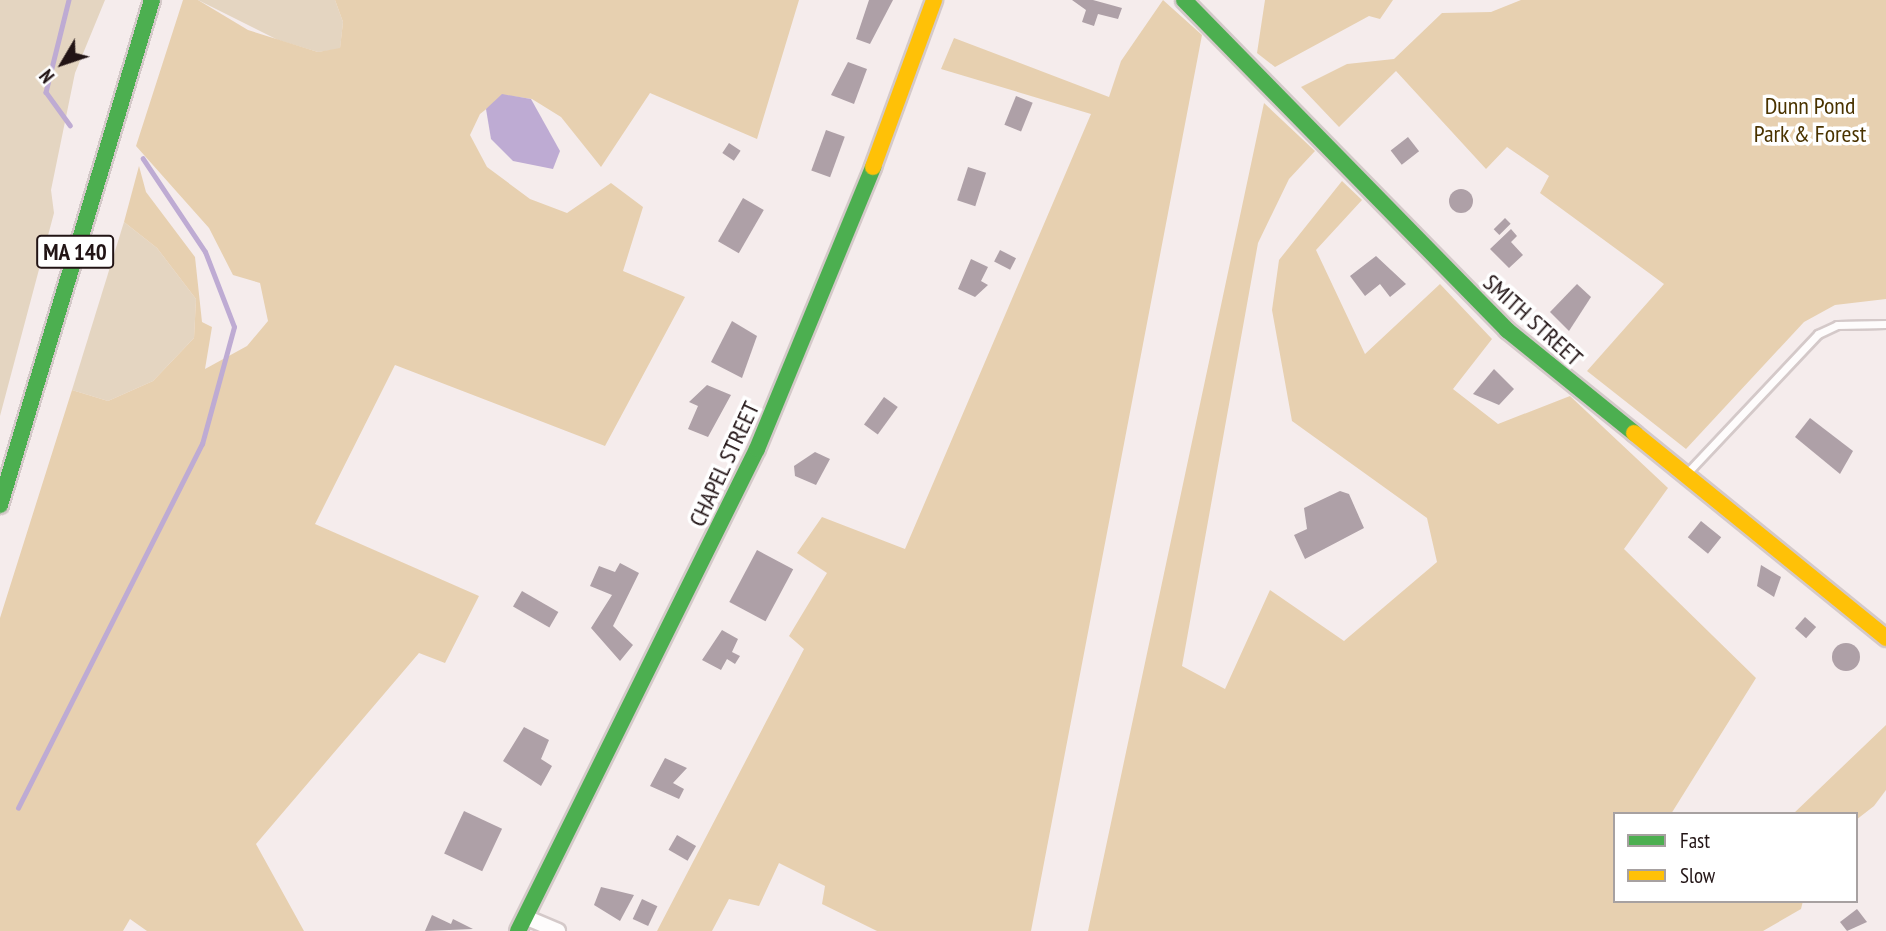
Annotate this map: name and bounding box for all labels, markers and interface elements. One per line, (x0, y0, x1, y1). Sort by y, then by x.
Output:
north arrow (28, 28, 98, 98)
text: N (34, 65, 59, 88)
park label: Dunn Pond Park & Forest (1753, 92, 1867, 148)
road number: MA 140 (35, 232, 115, 272)
street label: SMITH STREET (1477, 268, 1589, 372)
street label: CHAPEL STREET (682, 397, 766, 531)
legend (1613, 812, 1858, 903)
text: Fast (1680, 827, 1710, 854)
text: Slow (1680, 862, 1715, 889)

